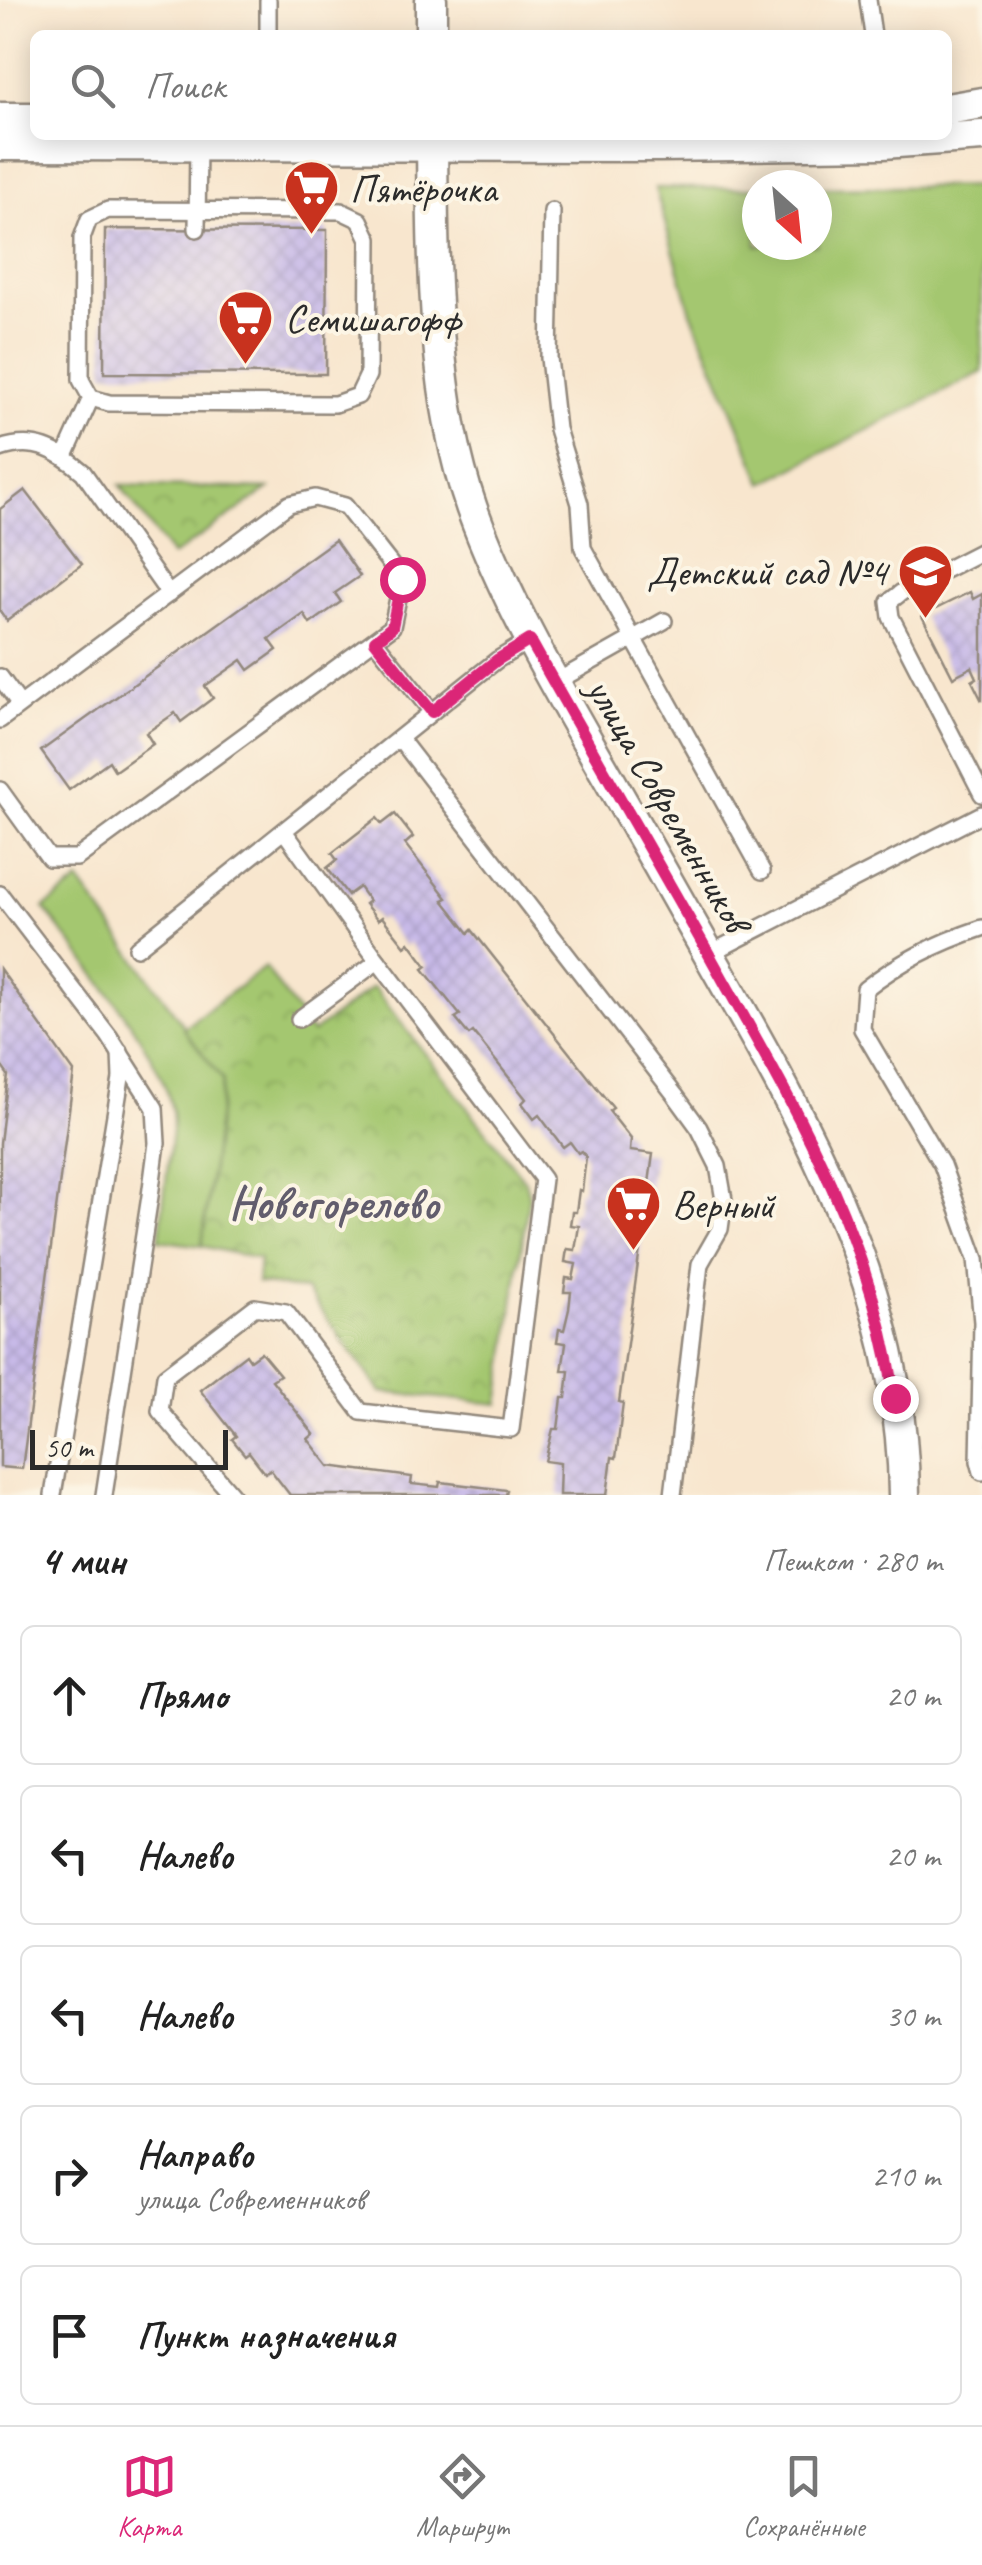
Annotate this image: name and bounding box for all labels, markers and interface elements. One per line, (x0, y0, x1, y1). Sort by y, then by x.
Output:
search box (30, 30, 952, 140)
icon: search (65, 58, 120, 113)
text: Поиск (145, 62, 225, 109)
supermarket icon: Пятёрочка (281, 158, 341, 237)
place label: Пятёрочка (350, 164, 500, 214)
north arrow (742, 170, 832, 260)
supermarket icon: Семишагофф (216, 288, 276, 367)
place label: Семишагофф (285, 294, 463, 344)
school or university icon: Детский сад №4 (896, 541, 956, 620)
place label: Детский сад №4 (647, 547, 891, 597)
route start (380, 557, 426, 603)
street label: улица Современников (574, 667, 765, 947)
supermarket icon: Верный (603, 1174, 663, 1253)
district label: Новогорелово (229, 1175, 441, 1232)
place label: Верный (672, 1180, 777, 1230)
route end (873, 1376, 919, 1422)
scale bar (30, 1425, 228, 1470)
text: 50 m (45, 1430, 93, 1465)
text: 4 мин (40, 1534, 125, 1587)
text: Пешком · 280 m (763, 1540, 942, 1581)
icon: ahead (42, 1668, 97, 1723)
text: Прямо (137, 1672, 227, 1719)
text: 20 m (886, 1675, 940, 1716)
icon: left (42, 1828, 97, 1883)
text: Налево (137, 1832, 233, 1879)
text: 20 m (886, 1835, 940, 1876)
icon: left (42, 1988, 97, 2043)
text: Налево (137, 1992, 233, 2039)
text: 30 m (886, 1995, 940, 2036)
text: Направо (137, 2131, 253, 2178)
icon: right (42, 2148, 97, 2203)
text: 210 m (871, 2155, 940, 2196)
text: улица Современников (137, 2178, 365, 2219)
icon: arrive (42, 2308, 97, 2363)
text: Пункт назначения (137, 2312, 394, 2359)
tab: Карта (117, 2449, 181, 2544)
tab: Маршрут (416, 2449, 508, 2544)
tab: Сохранённые (743, 2449, 865, 2544)

